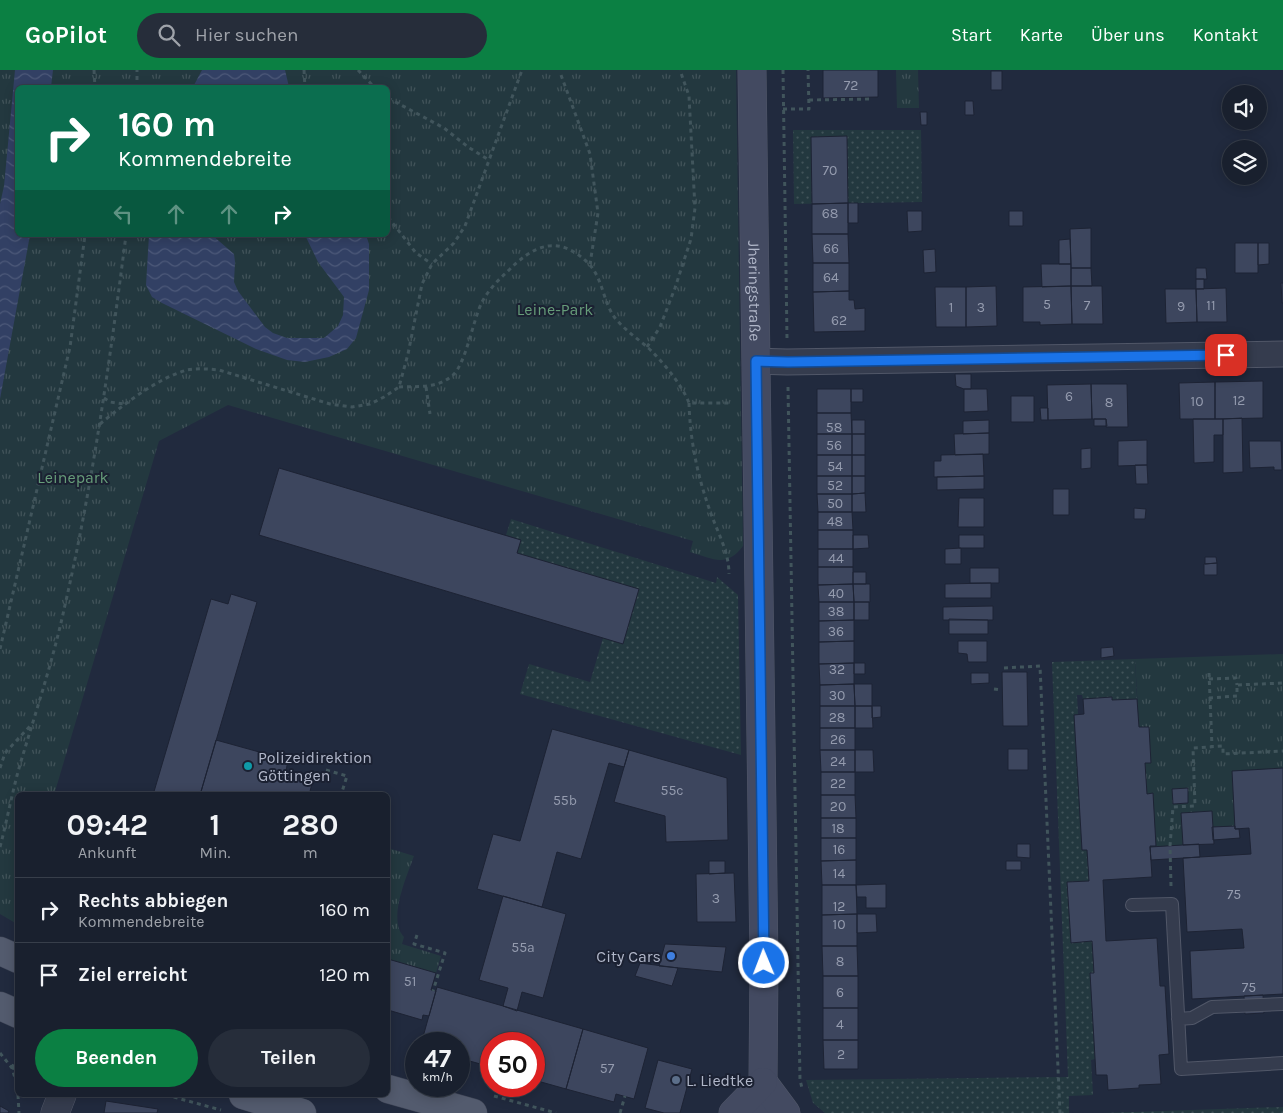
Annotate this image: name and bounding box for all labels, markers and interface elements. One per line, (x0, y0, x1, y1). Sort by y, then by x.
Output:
search box (137, 13, 487, 58)
text: GoPilot (25, 21, 107, 49)
icon: search (155, 21, 183, 49)
text: Hier suchen (195, 24, 298, 46)
text: Start (951, 24, 992, 46)
text: Karte (1020, 24, 1063, 46)
text: Über uns (1091, 24, 1165, 46)
text: Kontakt (1193, 24, 1258, 46)
house number: 72 (844, 77, 858, 94)
map controls (1222, 85, 1267, 185)
button: sound (1222, 85, 1267, 130)
text: 160 m (118, 104, 216, 145)
icon: right (35, 105, 100, 170)
button: layers (1222, 140, 1267, 185)
text: Kommendebreite (118, 146, 292, 172)
house number: 70 (823, 162, 837, 179)
icon: left (109, 200, 137, 228)
icon: ahead (162, 200, 190, 228)
icon: ahead (215, 200, 243, 228)
icon: right (268, 200, 296, 228)
house number: 68 (822, 205, 838, 222)
street label: Jheringstraße (744, 240, 765, 341)
house number: 66 (823, 240, 839, 257)
house number: 64 (823, 269, 839, 286)
house number: 5 (1043, 296, 1051, 313)
house number: 7 (1084, 297, 1091, 314)
house number: 11 (1206, 297, 1216, 314)
house number: 9 (1177, 298, 1185, 315)
house number: 1 (949, 299, 953, 316)
house number: 3 (977, 299, 985, 316)
park label: Leine-Park (517, 300, 593, 319)
house number: 62 (831, 312, 847, 329)
pin (1205, 334, 1247, 376)
icon: arrive (1212, 341, 1240, 369)
house number: 6 (1065, 388, 1073, 405)
house number: 12 (1233, 392, 1245, 409)
house number: 10 (1191, 393, 1203, 410)
house number: 8 (1105, 394, 1113, 411)
house number: 58 (826, 419, 842, 436)
house number: 56 (826, 437, 842, 454)
house number: 54 (827, 458, 843, 475)
park label: Leinepark (37, 468, 109, 487)
house number: 52 (827, 477, 843, 494)
house number: 50 (827, 495, 843, 512)
house number: 48 (827, 513, 843, 530)
house number: 44 (828, 550, 844, 567)
house number: 40 (828, 585, 844, 602)
house number: 38 (828, 603, 844, 620)
house number: 36 (828, 623, 844, 640)
house number: 32 (829, 661, 845, 678)
house number: 30 (829, 687, 845, 704)
house number: 28 (829, 709, 845, 726)
house number: 26 (830, 731, 846, 748)
place label: Polizeidirektion Göttingen (258, 748, 372, 785)
house number: 24 (830, 753, 846, 770)
marker: Polizeidirektion Göttingen (242, 760, 254, 772)
house number: 22 (830, 775, 846, 792)
house number: 55c (660, 782, 684, 799)
house number: 55b (553, 792, 577, 809)
house number: 20 (830, 798, 846, 815)
text: 09:42 (67, 807, 148, 843)
text: 1 (210, 807, 220, 843)
text: 280 (282, 807, 338, 843)
house number: 18 (831, 820, 845, 837)
house number: 16 (833, 841, 845, 858)
text: Ankunft (78, 843, 137, 862)
text: Min. (200, 843, 230, 862)
text: m (303, 843, 318, 862)
house number: 14 (833, 865, 845, 882)
house number: 75 (1227, 886, 1241, 903)
text: Rechts abbiegen (78, 890, 228, 912)
house number: 3 (712, 890, 720, 907)
icon: right (35, 896, 63, 924)
house number: 12 (833, 898, 845, 915)
text: 160 m (319, 899, 370, 921)
text: Kommendebreite (78, 912, 204, 931)
house number: 10 (833, 916, 845, 933)
position arrow (737, 936, 789, 988)
house number: 55a (511, 939, 535, 956)
place label: City Cars (596, 947, 661, 966)
marker: City Cars (665, 950, 677, 962)
house number: 8 (836, 953, 844, 970)
icon: arrive (35, 961, 63, 989)
text: Ziel erreicht (78, 964, 188, 986)
text: 120 m (319, 964, 370, 986)
house number: 51 (404, 973, 416, 990)
house number: 75 (1242, 979, 1256, 996)
house number: 6 (836, 984, 844, 1001)
house number: 4 (836, 1016, 844, 1033)
button: Beenden (35, 1029, 198, 1087)
button: Teilen (208, 1029, 370, 1087)
speed limit sign: 50 (480, 1032, 545, 1097)
text: 47 (424, 1044, 451, 1073)
house number: 2 (837, 1046, 845, 1063)
house number: 57 (600, 1060, 615, 1077)
text: km/h (422, 1070, 453, 1084)
place label: L. Liedtke (686, 1071, 753, 1090)
marker: L. Liedtke (670, 1074, 682, 1086)

